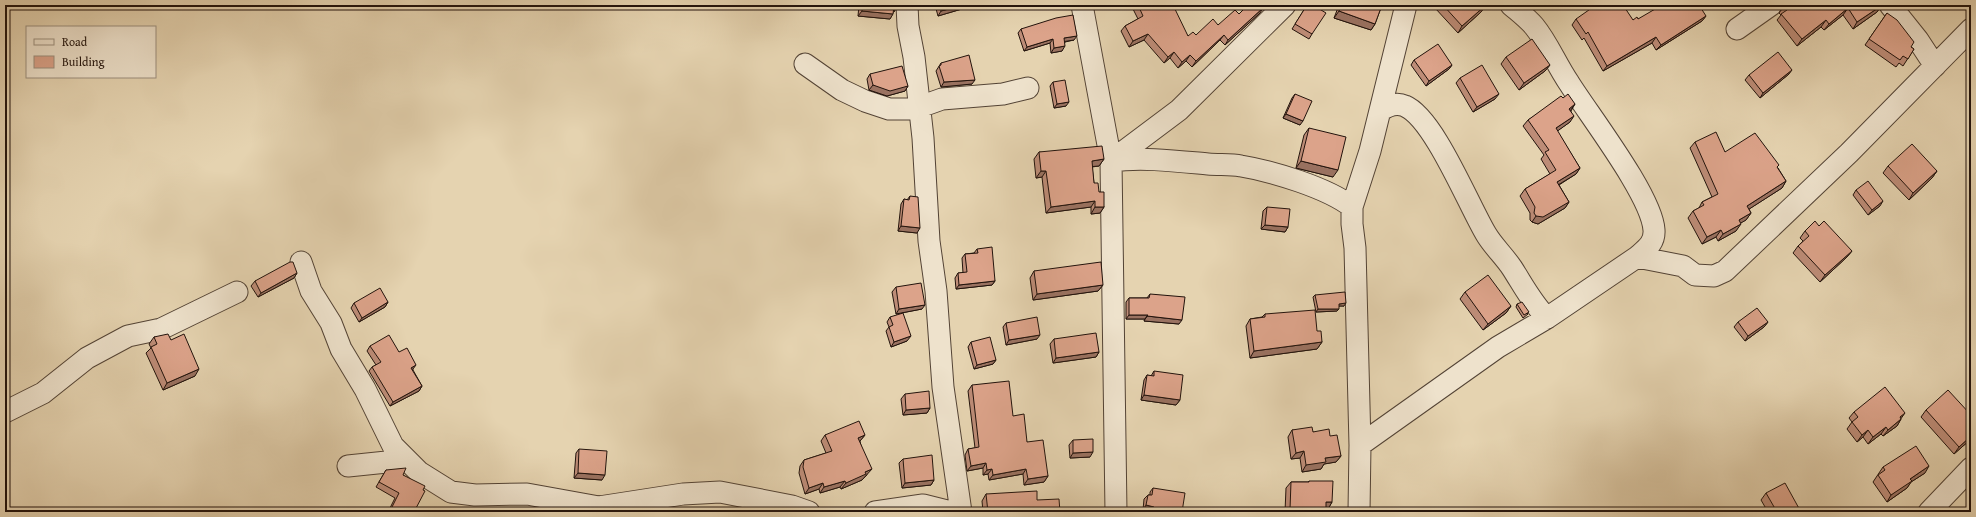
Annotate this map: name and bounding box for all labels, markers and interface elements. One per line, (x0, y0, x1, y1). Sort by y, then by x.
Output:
legend (26, 26, 156, 78)
text: Road (62, 33, 88, 50)
text: Building (62, 53, 105, 70)

